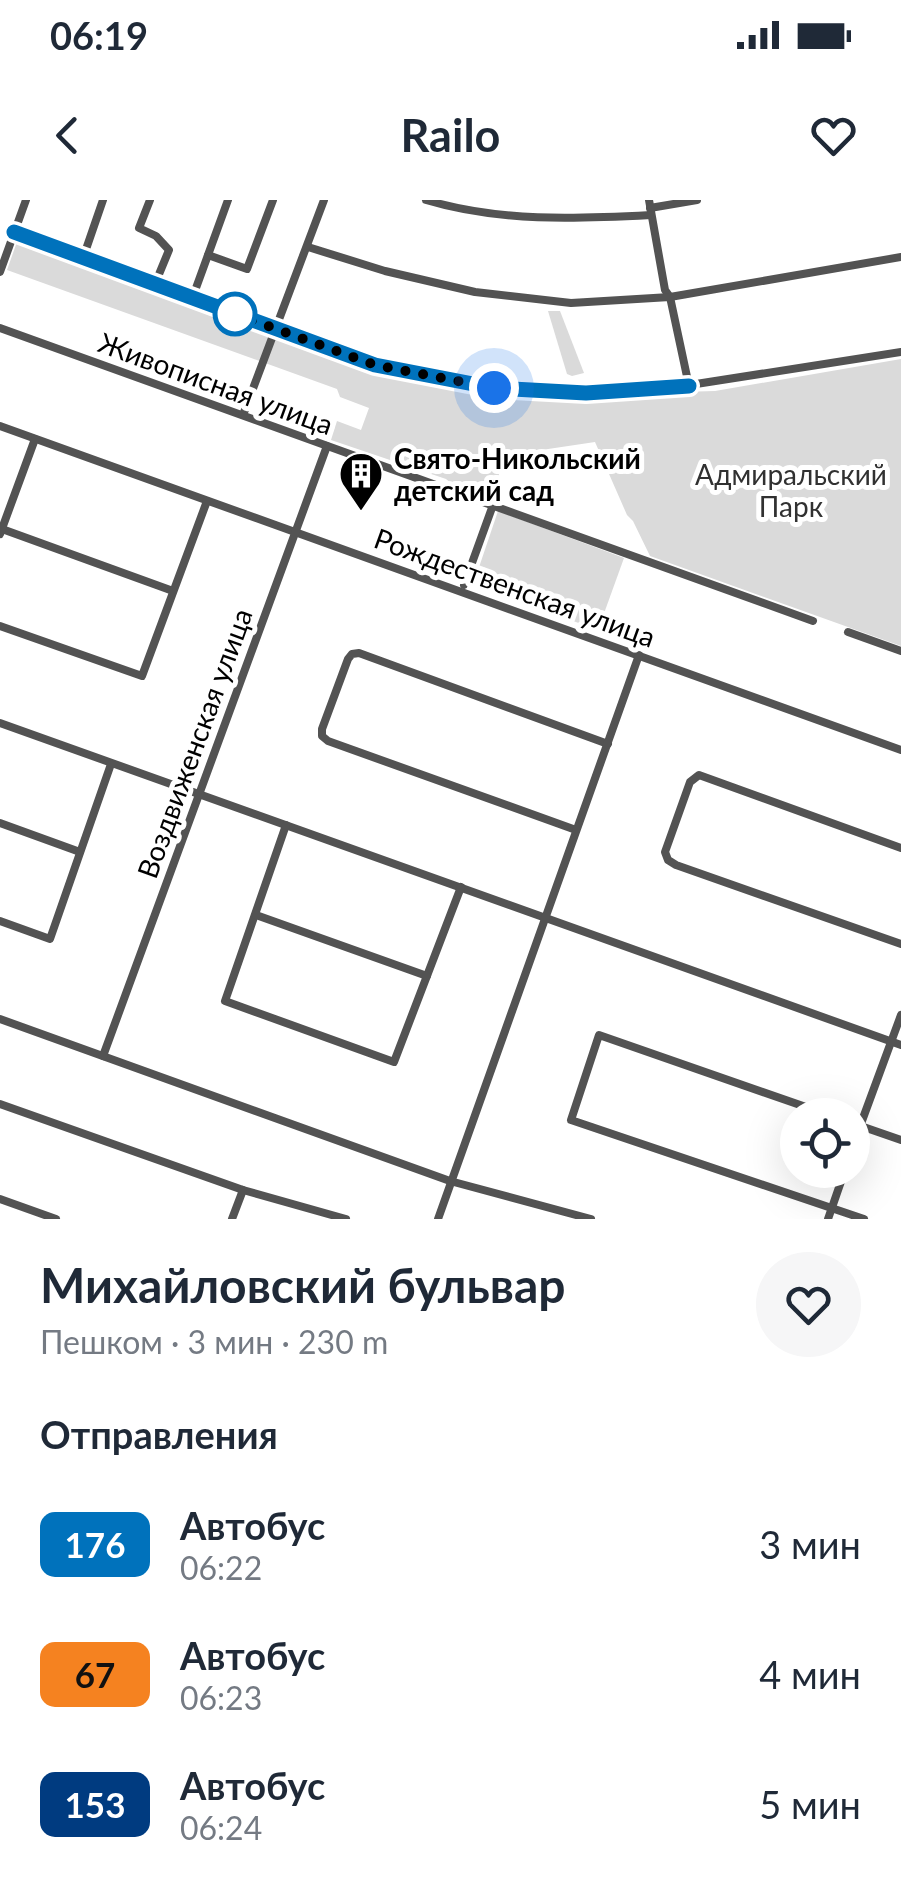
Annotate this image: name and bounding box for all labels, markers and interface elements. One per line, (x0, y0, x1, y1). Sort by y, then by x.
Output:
text: 06:19 (50, 12, 148, 58)
icon: back (40, 108, 95, 163)
text: Railo (401, 108, 500, 162)
icon: heart (806, 108, 861, 163)
unlabelled marker (214, 293, 256, 335)
street label: Живописная улица (94, 325, 338, 441)
your location (469, 363, 519, 413)
place label: Свято-Никольский детский сад (394, 441, 641, 507)
building icon: Свято-Никольский детский сад (338, 451, 384, 512)
park label: Адмиральский Парк (695, 457, 887, 523)
street label: Рождественская улица (370, 520, 660, 654)
street label: Воздвиженская улица (129, 603, 259, 883)
map controls (780, 1098, 870, 1188)
button: locate (780, 1098, 870, 1188)
button: heart (756, 1252, 861, 1357)
text: Михайловский бульвар (40, 1256, 566, 1313)
text: Пешком · 3 мин · 230 m (40, 1322, 388, 1361)
text: Отправления (40, 1411, 278, 1457)
text: Автобус (180, 1502, 325, 1548)
text: 3 мин (759, 1521, 861, 1567)
text: 176 (65, 1523, 125, 1565)
text: 06:22 (180, 1548, 262, 1587)
text: Автобус (180, 1632, 325, 1678)
text: 4 мин (759, 1651, 861, 1697)
text: 67 (75, 1653, 115, 1695)
text: 06:23 (180, 1678, 262, 1717)
text: Автобус (180, 1762, 325, 1808)
text: 5 мин (759, 1781, 861, 1827)
text: 153 (65, 1783, 125, 1825)
text: 06:24 (180, 1808, 262, 1847)

